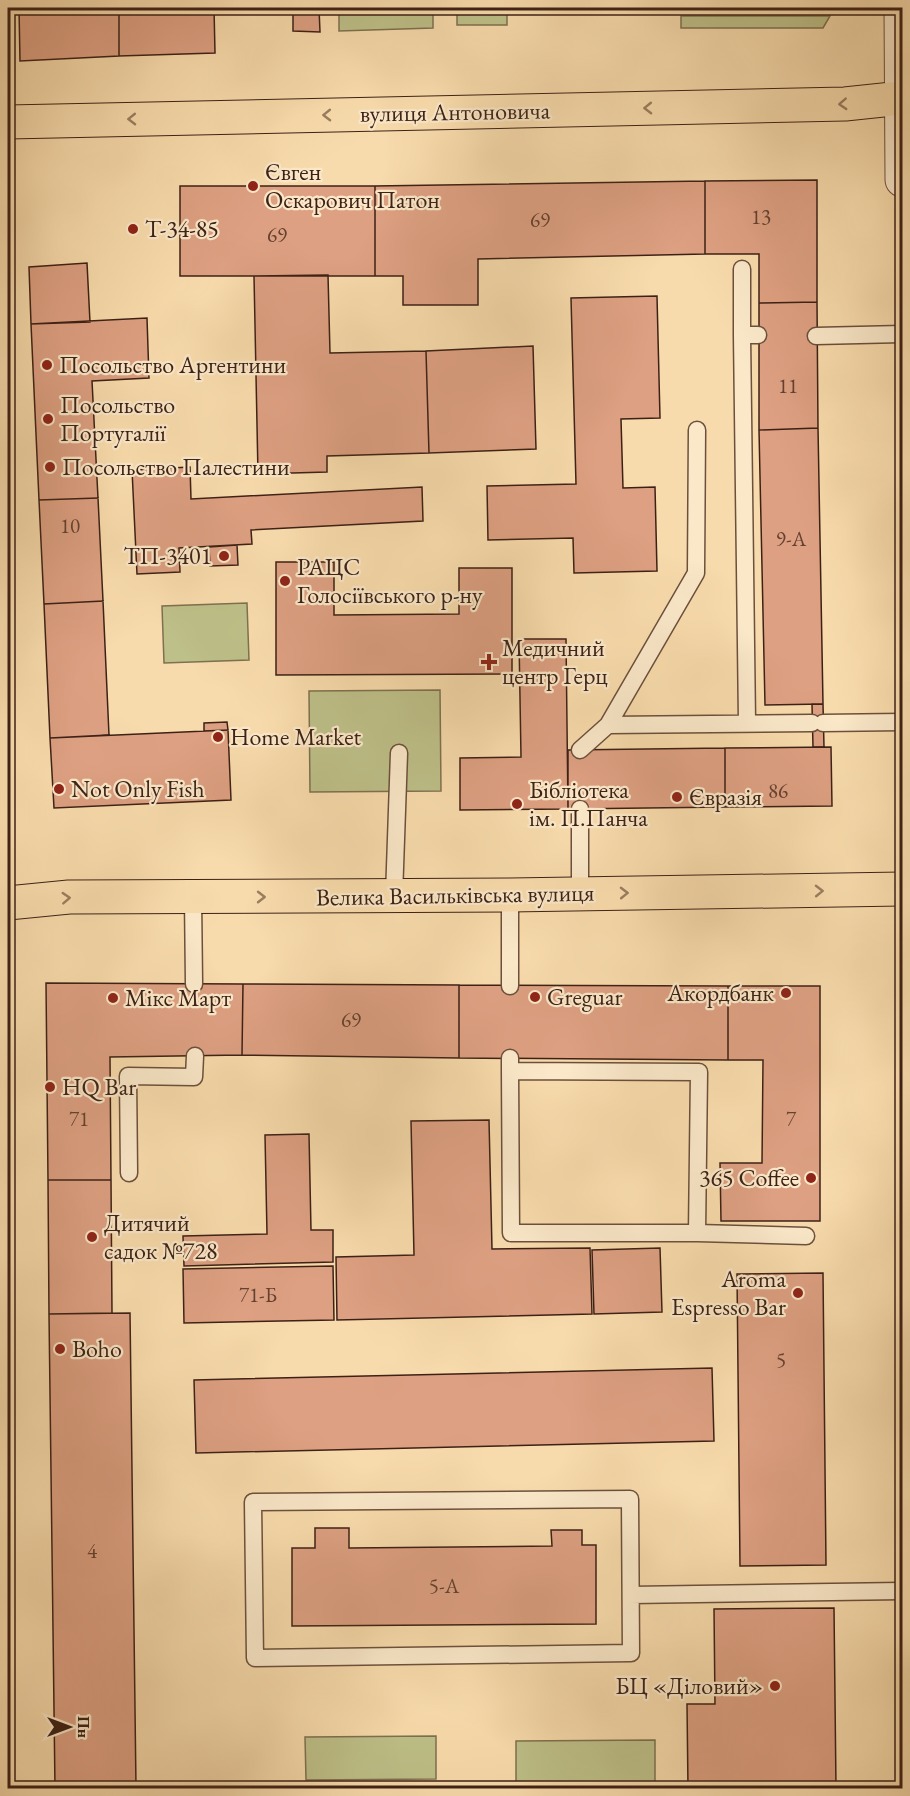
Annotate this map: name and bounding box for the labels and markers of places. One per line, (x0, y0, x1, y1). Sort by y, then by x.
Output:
place label: Євген Оскарович Патон (265, 156, 440, 215)
marker: Євген Оскарович Патон (246, 179, 260, 193)
place label: Т-34-85 (145, 213, 219, 244)
marker: Т-34-85 (126, 222, 140, 236)
place label: Посольство Аргентини (59, 349, 286, 380)
marker: Посольство Аргентини (40, 358, 54, 372)
place label: Посольство Португалії (60, 389, 175, 448)
marker: Посольство Португалії (41, 412, 55, 426)
place label: Посольство Палестини (62, 451, 290, 482)
marker: Посольство Палестини (43, 460, 57, 474)
place label: ТП-3401 (123, 540, 212, 571)
marker: ТП-3401 (217, 549, 231, 563)
place label: РАЦС Голосіївського р-ну (297, 551, 483, 610)
marker: РАЦС Голосіївського р-ну (278, 574, 292, 588)
place label: Медичний центр Герц (502, 632, 608, 691)
marker: Медичний центр Герц (480, 653, 498, 671)
place label: Home Market (230, 721, 362, 752)
marker: Home Market (211, 730, 225, 744)
place label: Not Only Fish (71, 773, 205, 804)
place label: Бібліотека ім. П.Панча (529, 774, 648, 833)
place label: Євразія (689, 781, 762, 812)
marker: Not Only Fish (52, 782, 66, 796)
marker: Євразія (670, 790, 684, 804)
marker: Бібліотека ім. П.Панча (510, 797, 524, 811)
place label: Акордбанк (666, 977, 775, 1008)
place label: Greguar (547, 981, 623, 1012)
place label: Мікс Март (125, 982, 231, 1013)
marker: Акордбанк (779, 986, 793, 1000)
marker: Greguar (528, 990, 542, 1004)
marker: Мікс Март (106, 991, 120, 1005)
place label: HQ Bar (62, 1071, 136, 1102)
marker: HQ Bar (43, 1080, 57, 1094)
place label: 365 Coffee (699, 1162, 799, 1193)
marker: 365 Coffee (804, 1171, 818, 1185)
place label: Дитячий садок №728 (104, 1207, 217, 1266)
marker: Дитячий садок №728 (85, 1230, 99, 1244)
place label: Aroma Espresso Bar (671, 1263, 786, 1322)
marker: Aroma Espresso Bar (791, 1286, 805, 1300)
place label: Boho (72, 1333, 122, 1364)
marker: Boho (53, 1342, 67, 1356)
place label: БЦ «Діловий» (615, 1670, 763, 1701)
marker: БЦ «Діловий» (768, 1679, 782, 1693)

